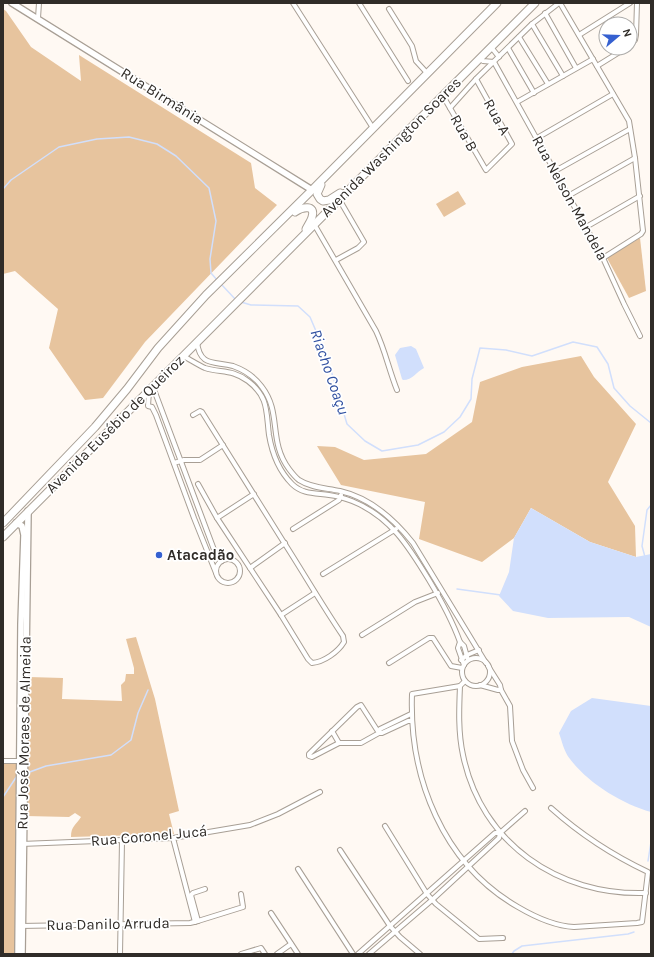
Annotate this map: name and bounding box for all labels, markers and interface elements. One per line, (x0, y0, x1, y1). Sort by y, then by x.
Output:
north arrow (598, 16, 638, 56)
text: N (620, 27, 634, 39)
street label: Rua Birmânia (118, 64, 206, 128)
street label: Avenida Washington Soares (317, 73, 465, 221)
street label: Rua A (480, 96, 514, 139)
street label: Rua B (447, 111, 481, 155)
street label: Rua Nelson Mandela (528, 132, 612, 264)
water label: Riacho Coaçu (306, 327, 354, 417)
street label: Avenida Eusébio de Queiroz (42, 351, 188, 497)
place label: Atacadão (167, 546, 234, 564)
marker: Atacadão (154, 550, 164, 560)
street label: Rua José Moraes de Almeida (13, 636, 35, 830)
street label: Rua Coronel Jucá (90, 822, 208, 850)
street label: Rua Danilo Arruda (46, 914, 170, 934)

